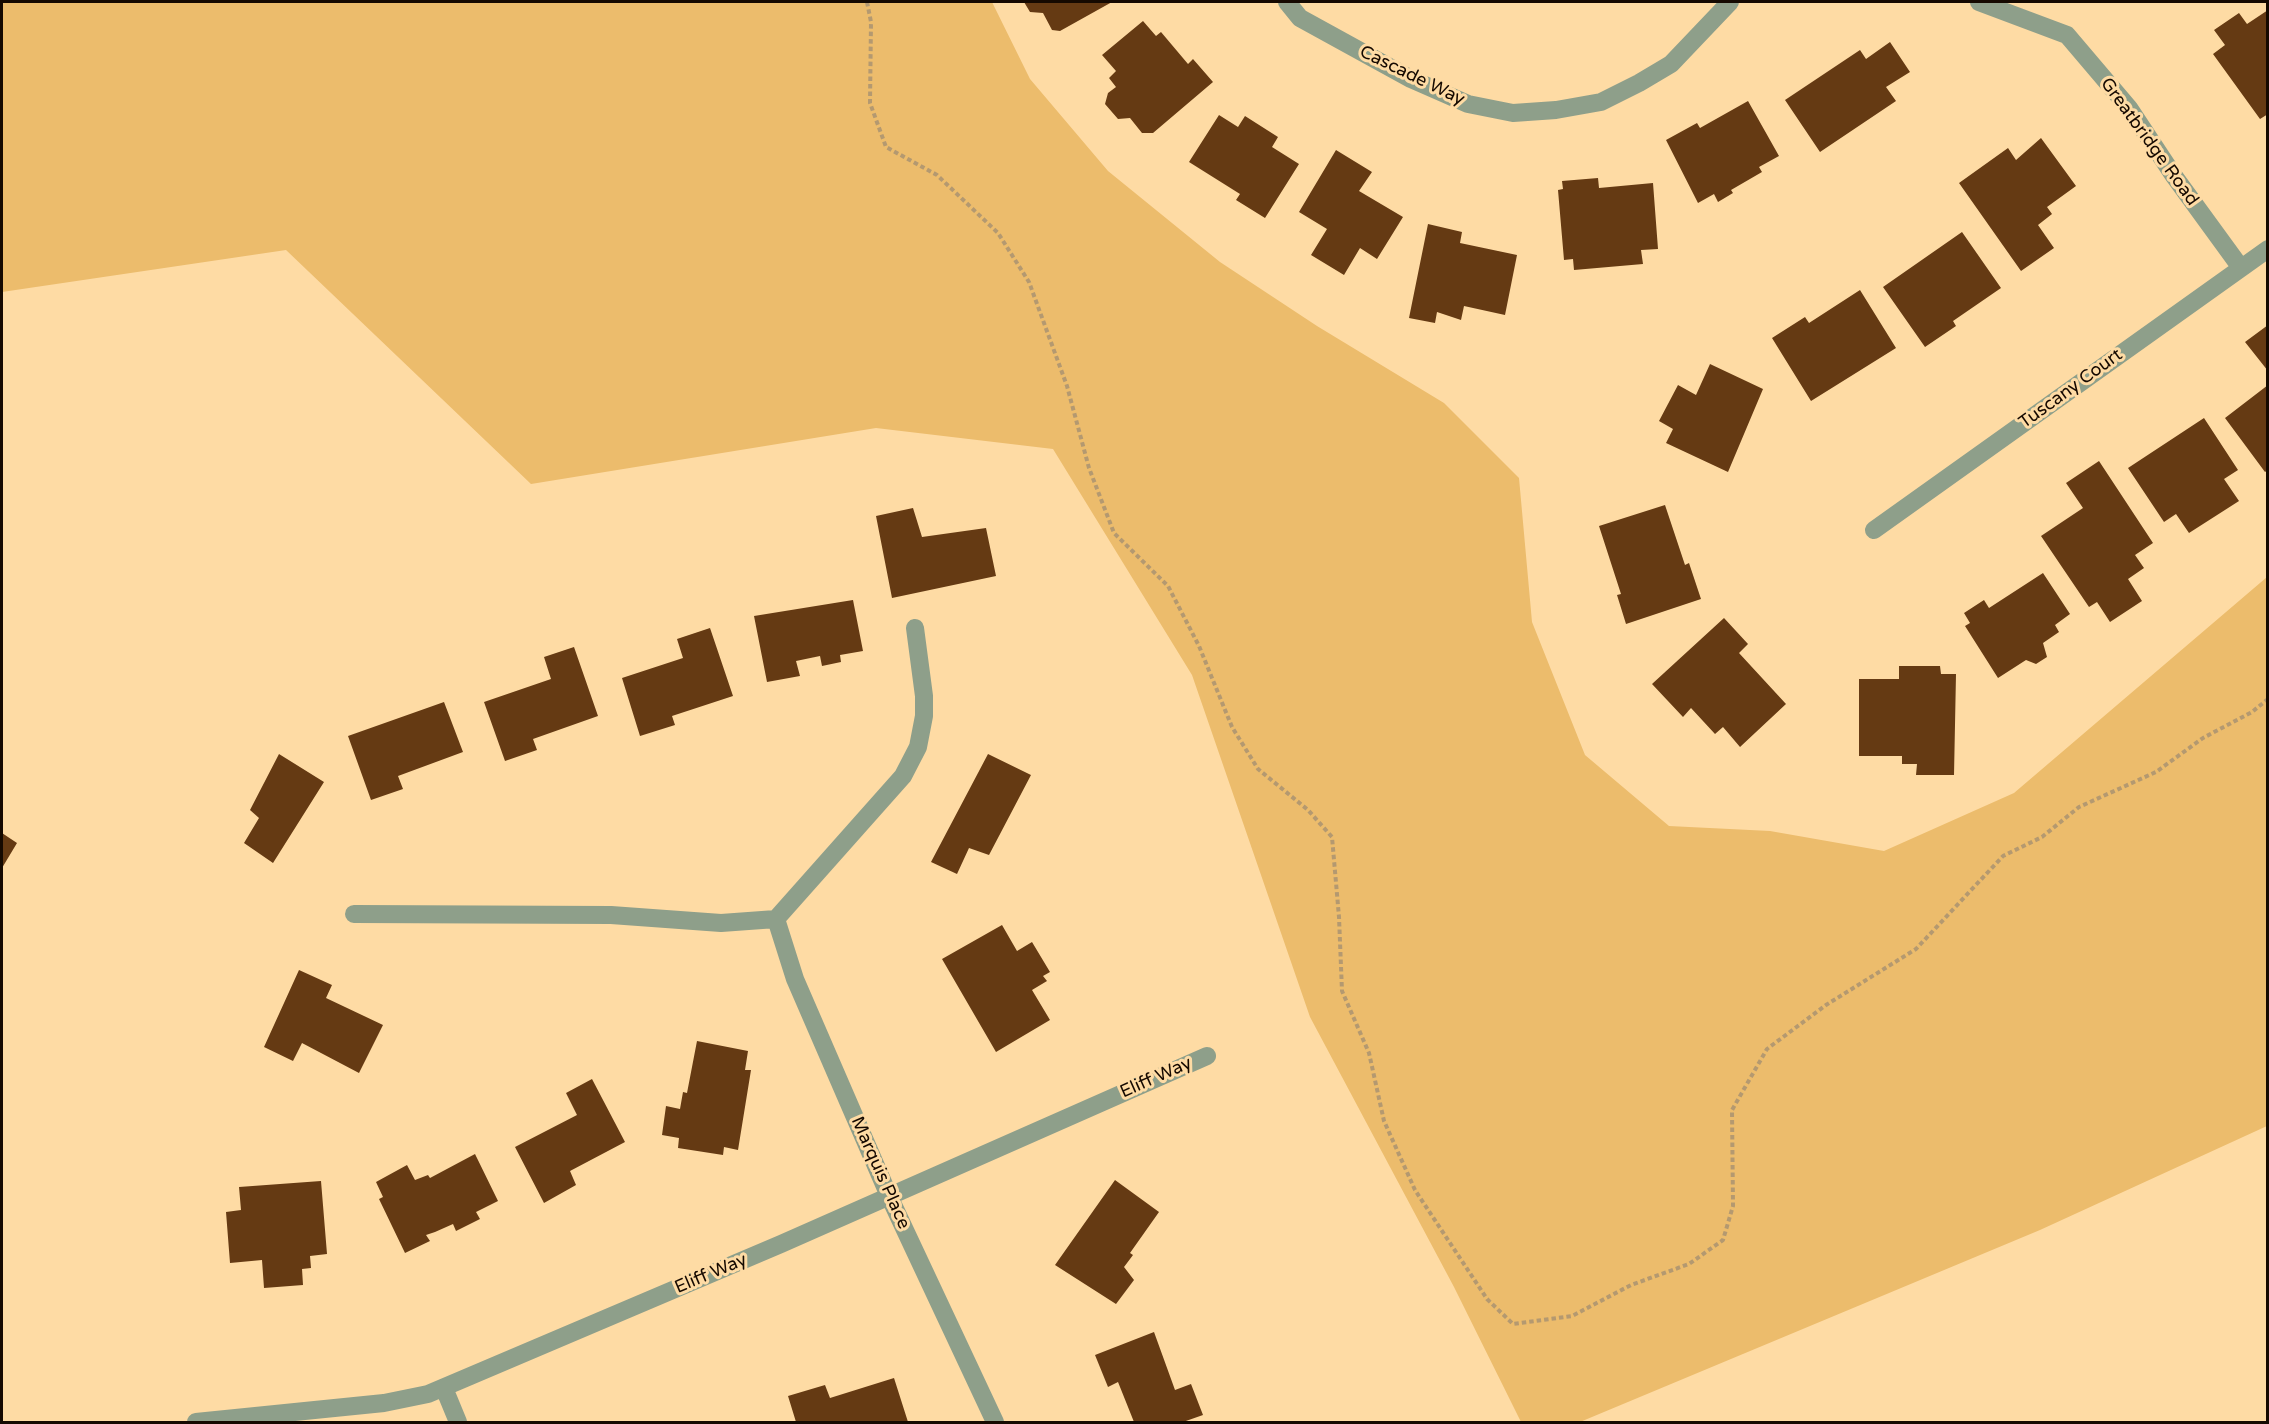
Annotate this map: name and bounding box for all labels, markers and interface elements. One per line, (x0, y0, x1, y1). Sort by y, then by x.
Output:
street label: Cascade Way (1356, 41, 1468, 111)
street label: Greatbridge Road (2095, 74, 2203, 210)
street label: Tuscany Court (2015, 344, 2127, 434)
street label: Eliff Way (1117, 1053, 1195, 1103)
street label: Marquis Place (846, 1114, 914, 1232)
street label: Eliff Way (672, 1249, 750, 1299)

